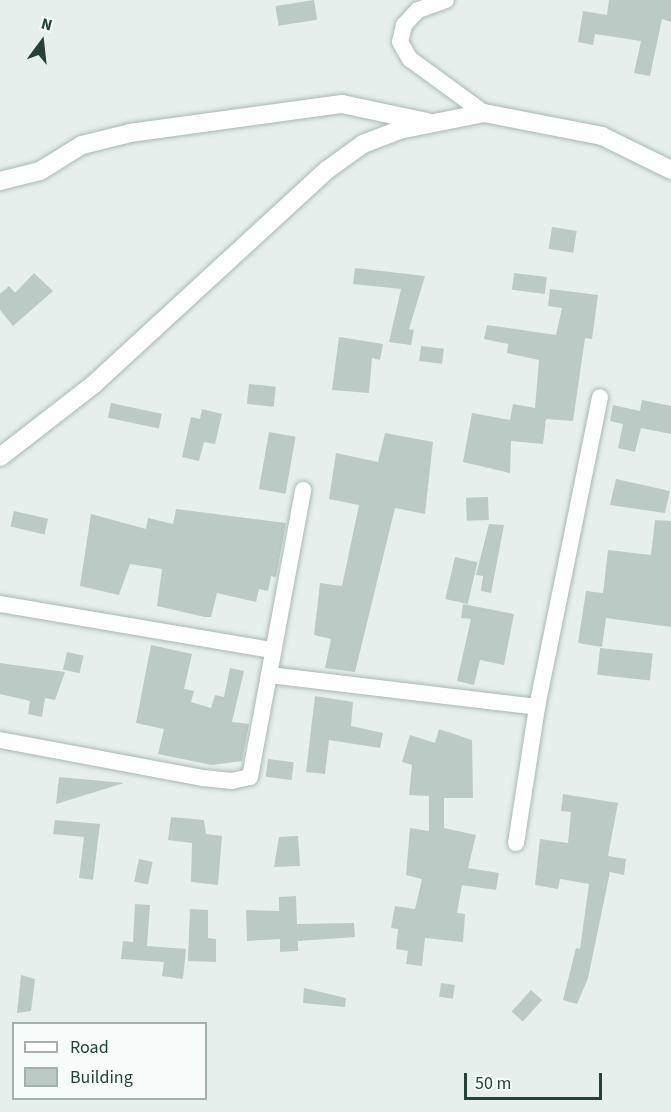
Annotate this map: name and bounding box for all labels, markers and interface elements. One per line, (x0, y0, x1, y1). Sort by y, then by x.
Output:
north arrow (12, 12, 72, 72)
text: N (39, 13, 55, 37)
legend (12, 1022, 207, 1100)
text: Road (70, 1035, 109, 1060)
scale bar (467, 1061, 605, 1099)
text: Building (70, 1065, 133, 1090)
text: 50 m (475, 1071, 511, 1096)

